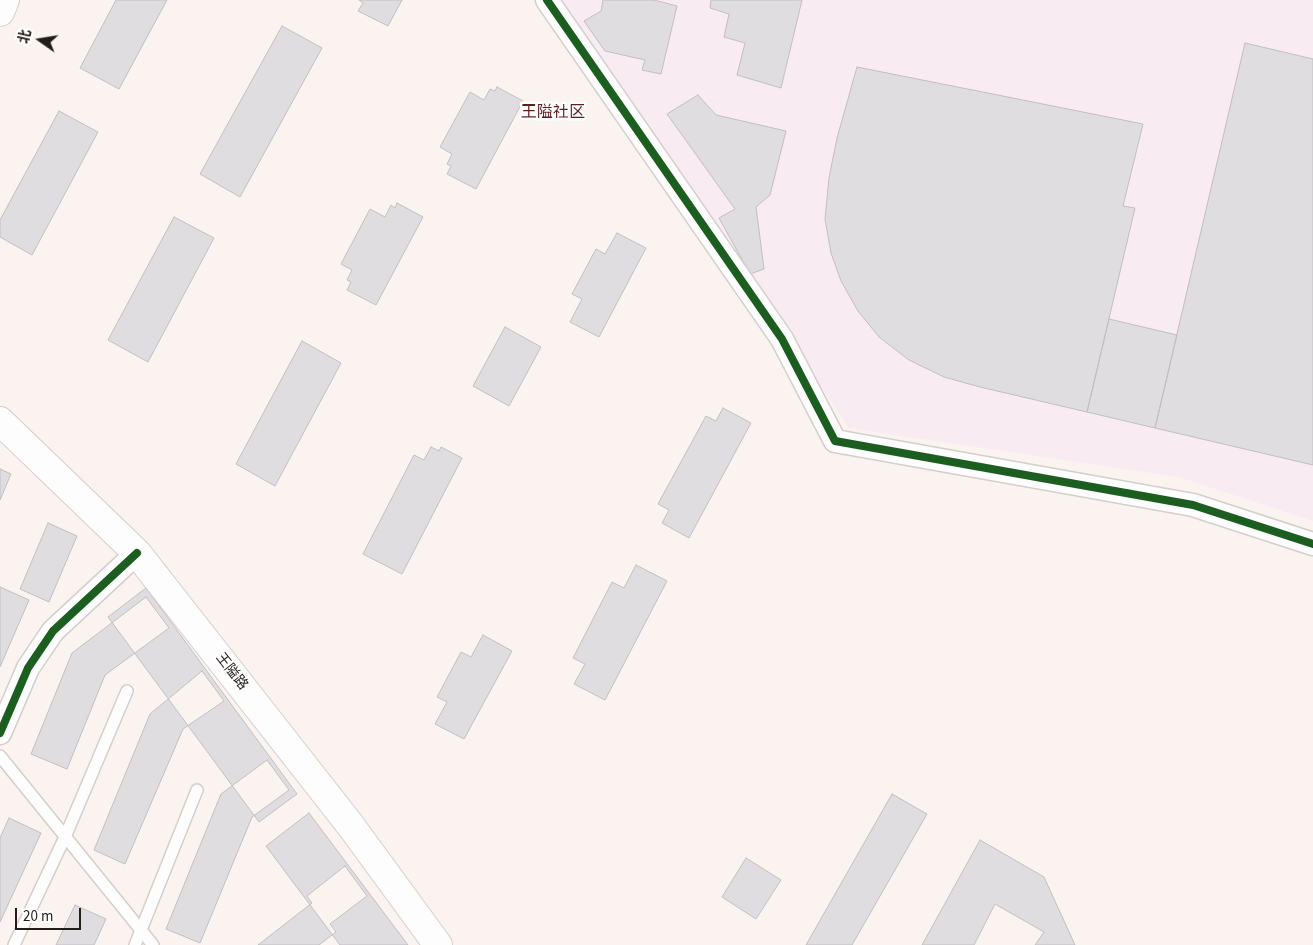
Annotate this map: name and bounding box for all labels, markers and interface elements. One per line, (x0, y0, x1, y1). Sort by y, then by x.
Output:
north arrow (15, 15, 65, 65)
text: 北 (14, 28, 37, 46)
district label: 王隘社区 (521, 103, 585, 123)
street label: 王隘路 (211, 650, 251, 694)
scale bar (18, 898, 84, 930)
text: 20 m (23, 906, 53, 927)

